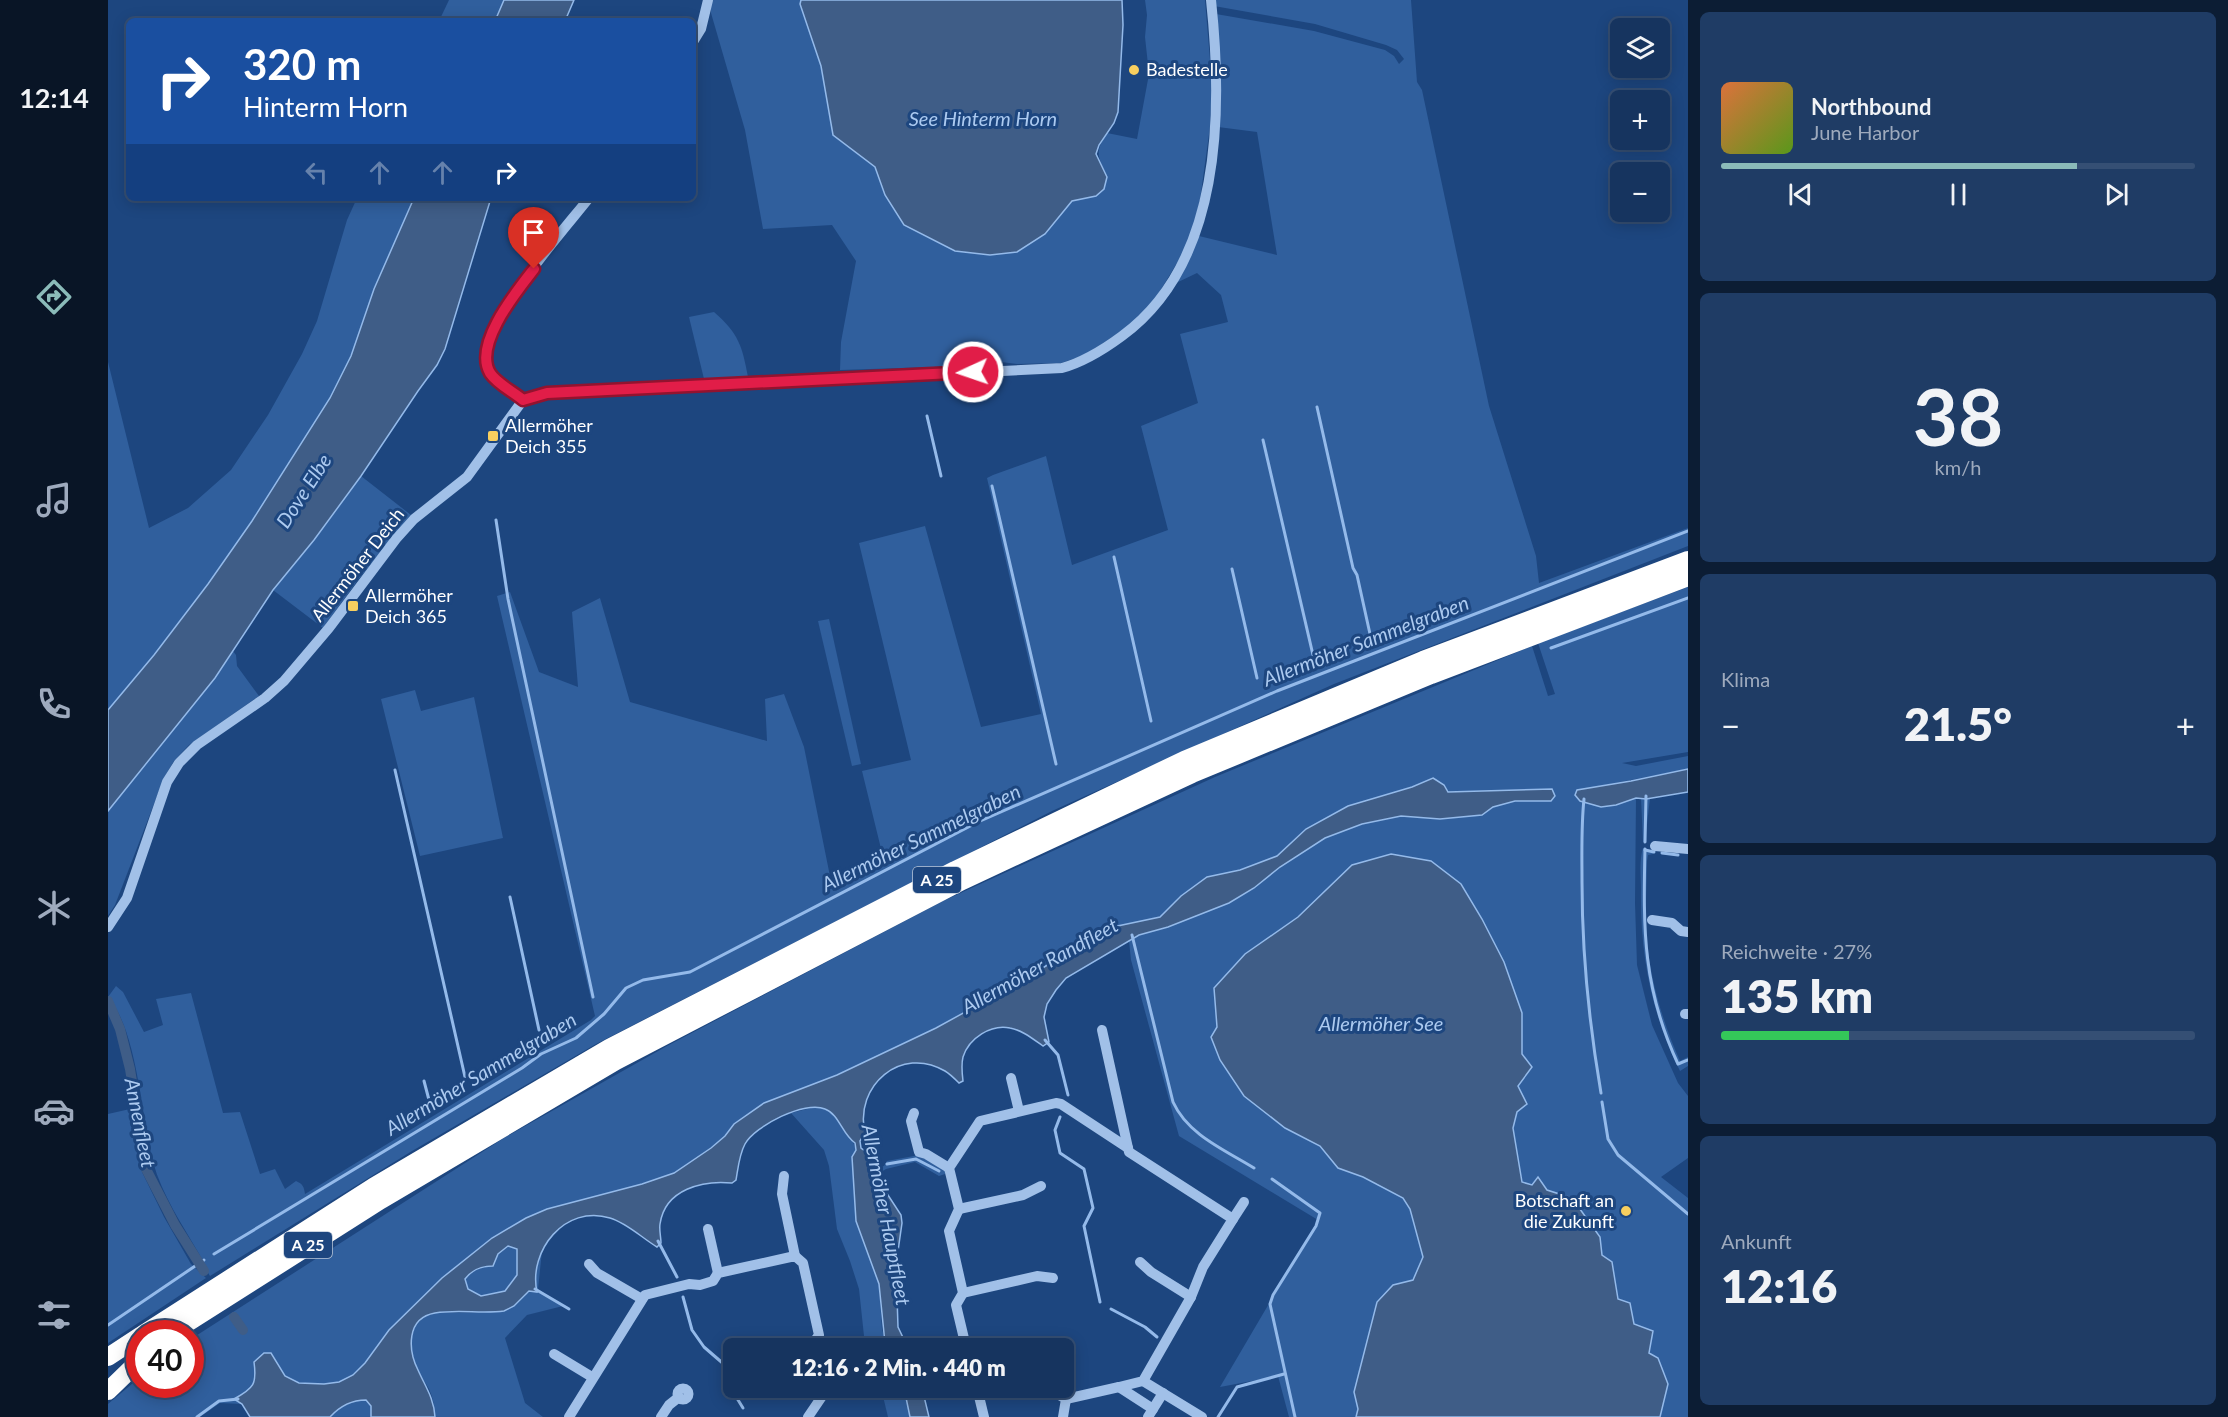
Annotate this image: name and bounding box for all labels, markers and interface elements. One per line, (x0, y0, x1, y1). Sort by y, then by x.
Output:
map controls (1610, 18, 1670, 222)
button: layers (1610, 18, 1670, 78)
text: 320 m (243, 39, 361, 89)
icon: right (144, 42, 222, 120)
place label: Badestelle (1146, 58, 1228, 80)
marker: Badestelle (1127, 63, 1141, 77)
text: 12:14 (19, 81, 89, 114)
text: Hinterm Horn (243, 90, 408, 123)
button: + (1610, 90, 1670, 150)
text: Northbound (1811, 93, 1931, 120)
water label: See Hinterm Horn (909, 106, 1057, 130)
text: June Harbor (1811, 120, 1919, 144)
icon: left (300, 156, 333, 189)
icon: ahead (363, 156, 396, 189)
icon: ahead (426, 156, 459, 189)
icon: right (489, 156, 522, 189)
button: − (1610, 162, 1670, 222)
icon: previous (1784, 178, 1817, 211)
icon: pause (1942, 178, 1975, 211)
icon: next (2100, 178, 2133, 211)
pin (508, 207, 559, 269)
icon: arrive (517, 216, 550, 249)
icon: directions (33, 276, 75, 318)
position arrow (941, 340, 1005, 404)
text: 38 (1913, 369, 2003, 463)
place label: Allermöher Deich 355 (505, 414, 593, 457)
marker: Allermöher Deich 355 (486, 429, 500, 443)
water label: Dove Elbe (270, 449, 336, 532)
text: km/h (1935, 455, 1981, 479)
icon: music (33, 479, 75, 521)
street label: Allermöher Deich (306, 503, 408, 626)
place label: Allermöher Deich 365 (365, 584, 453, 627)
water label: Allermöher Sammelgraben (1259, 590, 1472, 691)
marker: Allermöher Deich 365 (346, 599, 360, 613)
text: Klima (1721, 667, 1770, 691)
icon: phone (33, 683, 75, 725)
text: 21.5° (1904, 697, 2012, 751)
text: − (1721, 705, 1740, 745)
text: + (2176, 705, 2195, 745)
water label: Allermöher Sammelgraben (816, 778, 1024, 896)
road number: A 25 (913, 867, 961, 893)
icon: climate (33, 887, 75, 929)
water label: Allermöher Randfleet (956, 912, 1122, 1019)
text: Reichweite · 27% (1721, 939, 1872, 963)
text: 135 km (1721, 969, 1873, 1023)
water label: Allermöher Sammelgraben (380, 1007, 580, 1140)
water label: Allermöher See (1318, 1011, 1443, 1035)
water label: Annenfleet (120, 1075, 161, 1170)
icon: car (33, 1090, 75, 1132)
water label: Allermöher Hauptfleet (857, 1121, 916, 1307)
place label: Botschaft an die Zukunft (1515, 1189, 1615, 1232)
marker: Botschaft an die Zukunft (1619, 1204, 1633, 1218)
text: Ankunft (1721, 1229, 1792, 1253)
road number: A 25 (284, 1232, 332, 1258)
text: 12:16 (1721, 1259, 1837, 1313)
icon: filters (33, 1294, 75, 1336)
speed limit sign: 40 (126, 1320, 204, 1398)
text: 12:16 · 2 Min. · 440 m (791, 1354, 1006, 1381)

